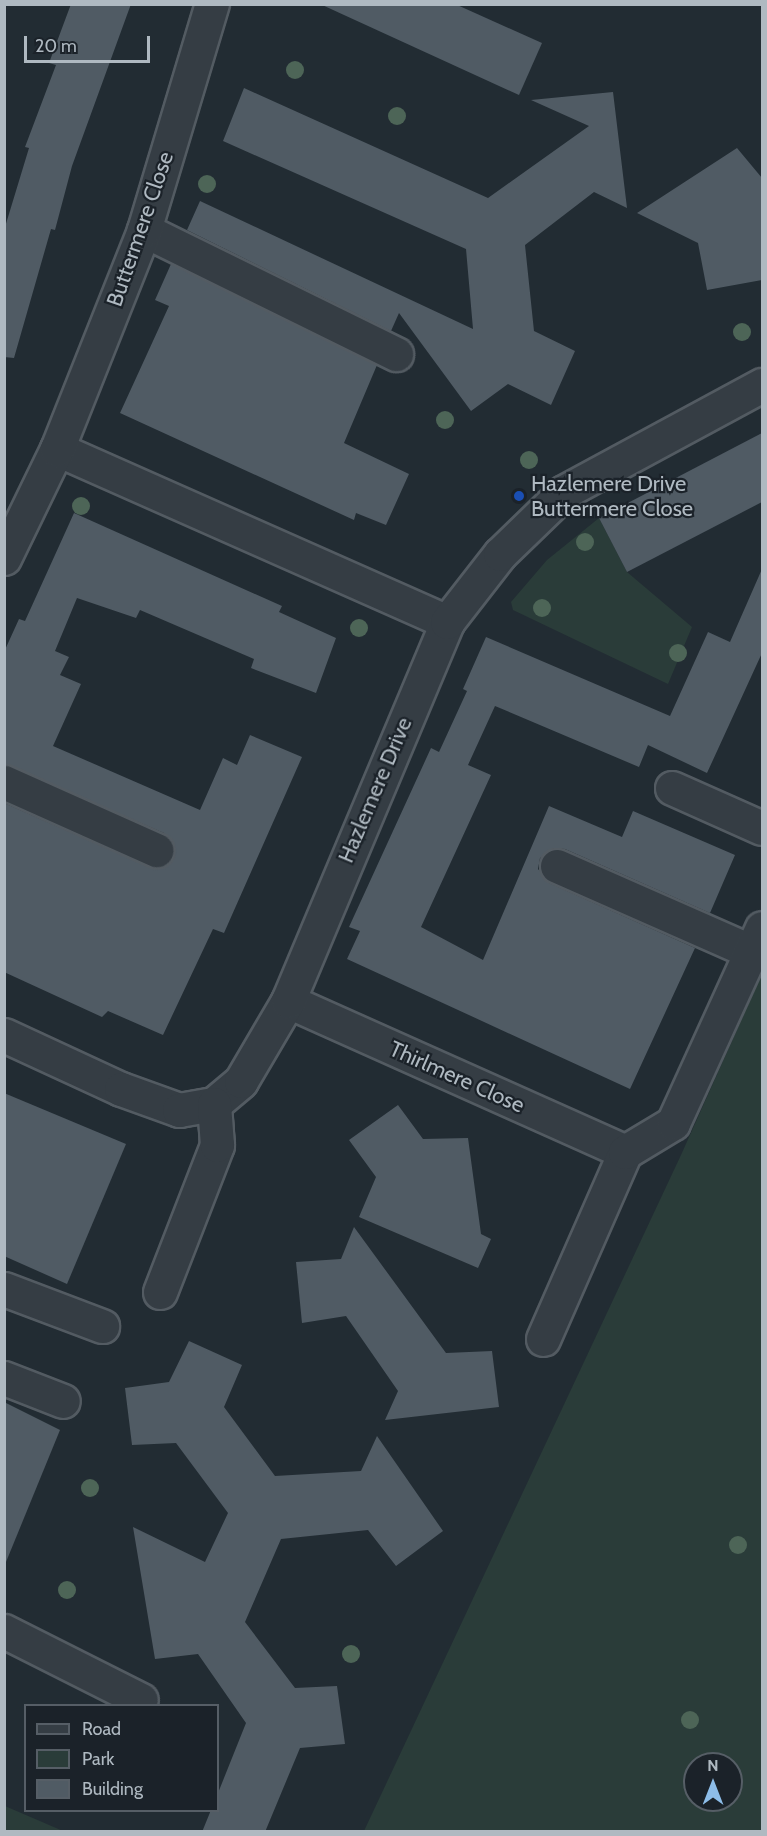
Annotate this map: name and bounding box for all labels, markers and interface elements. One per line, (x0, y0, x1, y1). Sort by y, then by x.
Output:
scale bar (27, 24, 153, 62)
text: 20 m (35, 35, 77, 57)
street label: Buttermere Close (101, 148, 179, 310)
place label: Hazlemere Drive Buttermere Close (531, 470, 693, 522)
marker: Hazlemere Drive Buttermere Close (512, 489, 526, 503)
street label: Hazlemere Drive (332, 713, 418, 867)
street label: Thirlmere Close (385, 1035, 529, 1119)
legend (24, 1704, 219, 1812)
text: Road (82, 1718, 121, 1740)
text: Park (82, 1748, 114, 1770)
north arrow (683, 1752, 743, 1812)
text: N (707, 1756, 719, 1775)
text: Building (82, 1778, 143, 1800)

